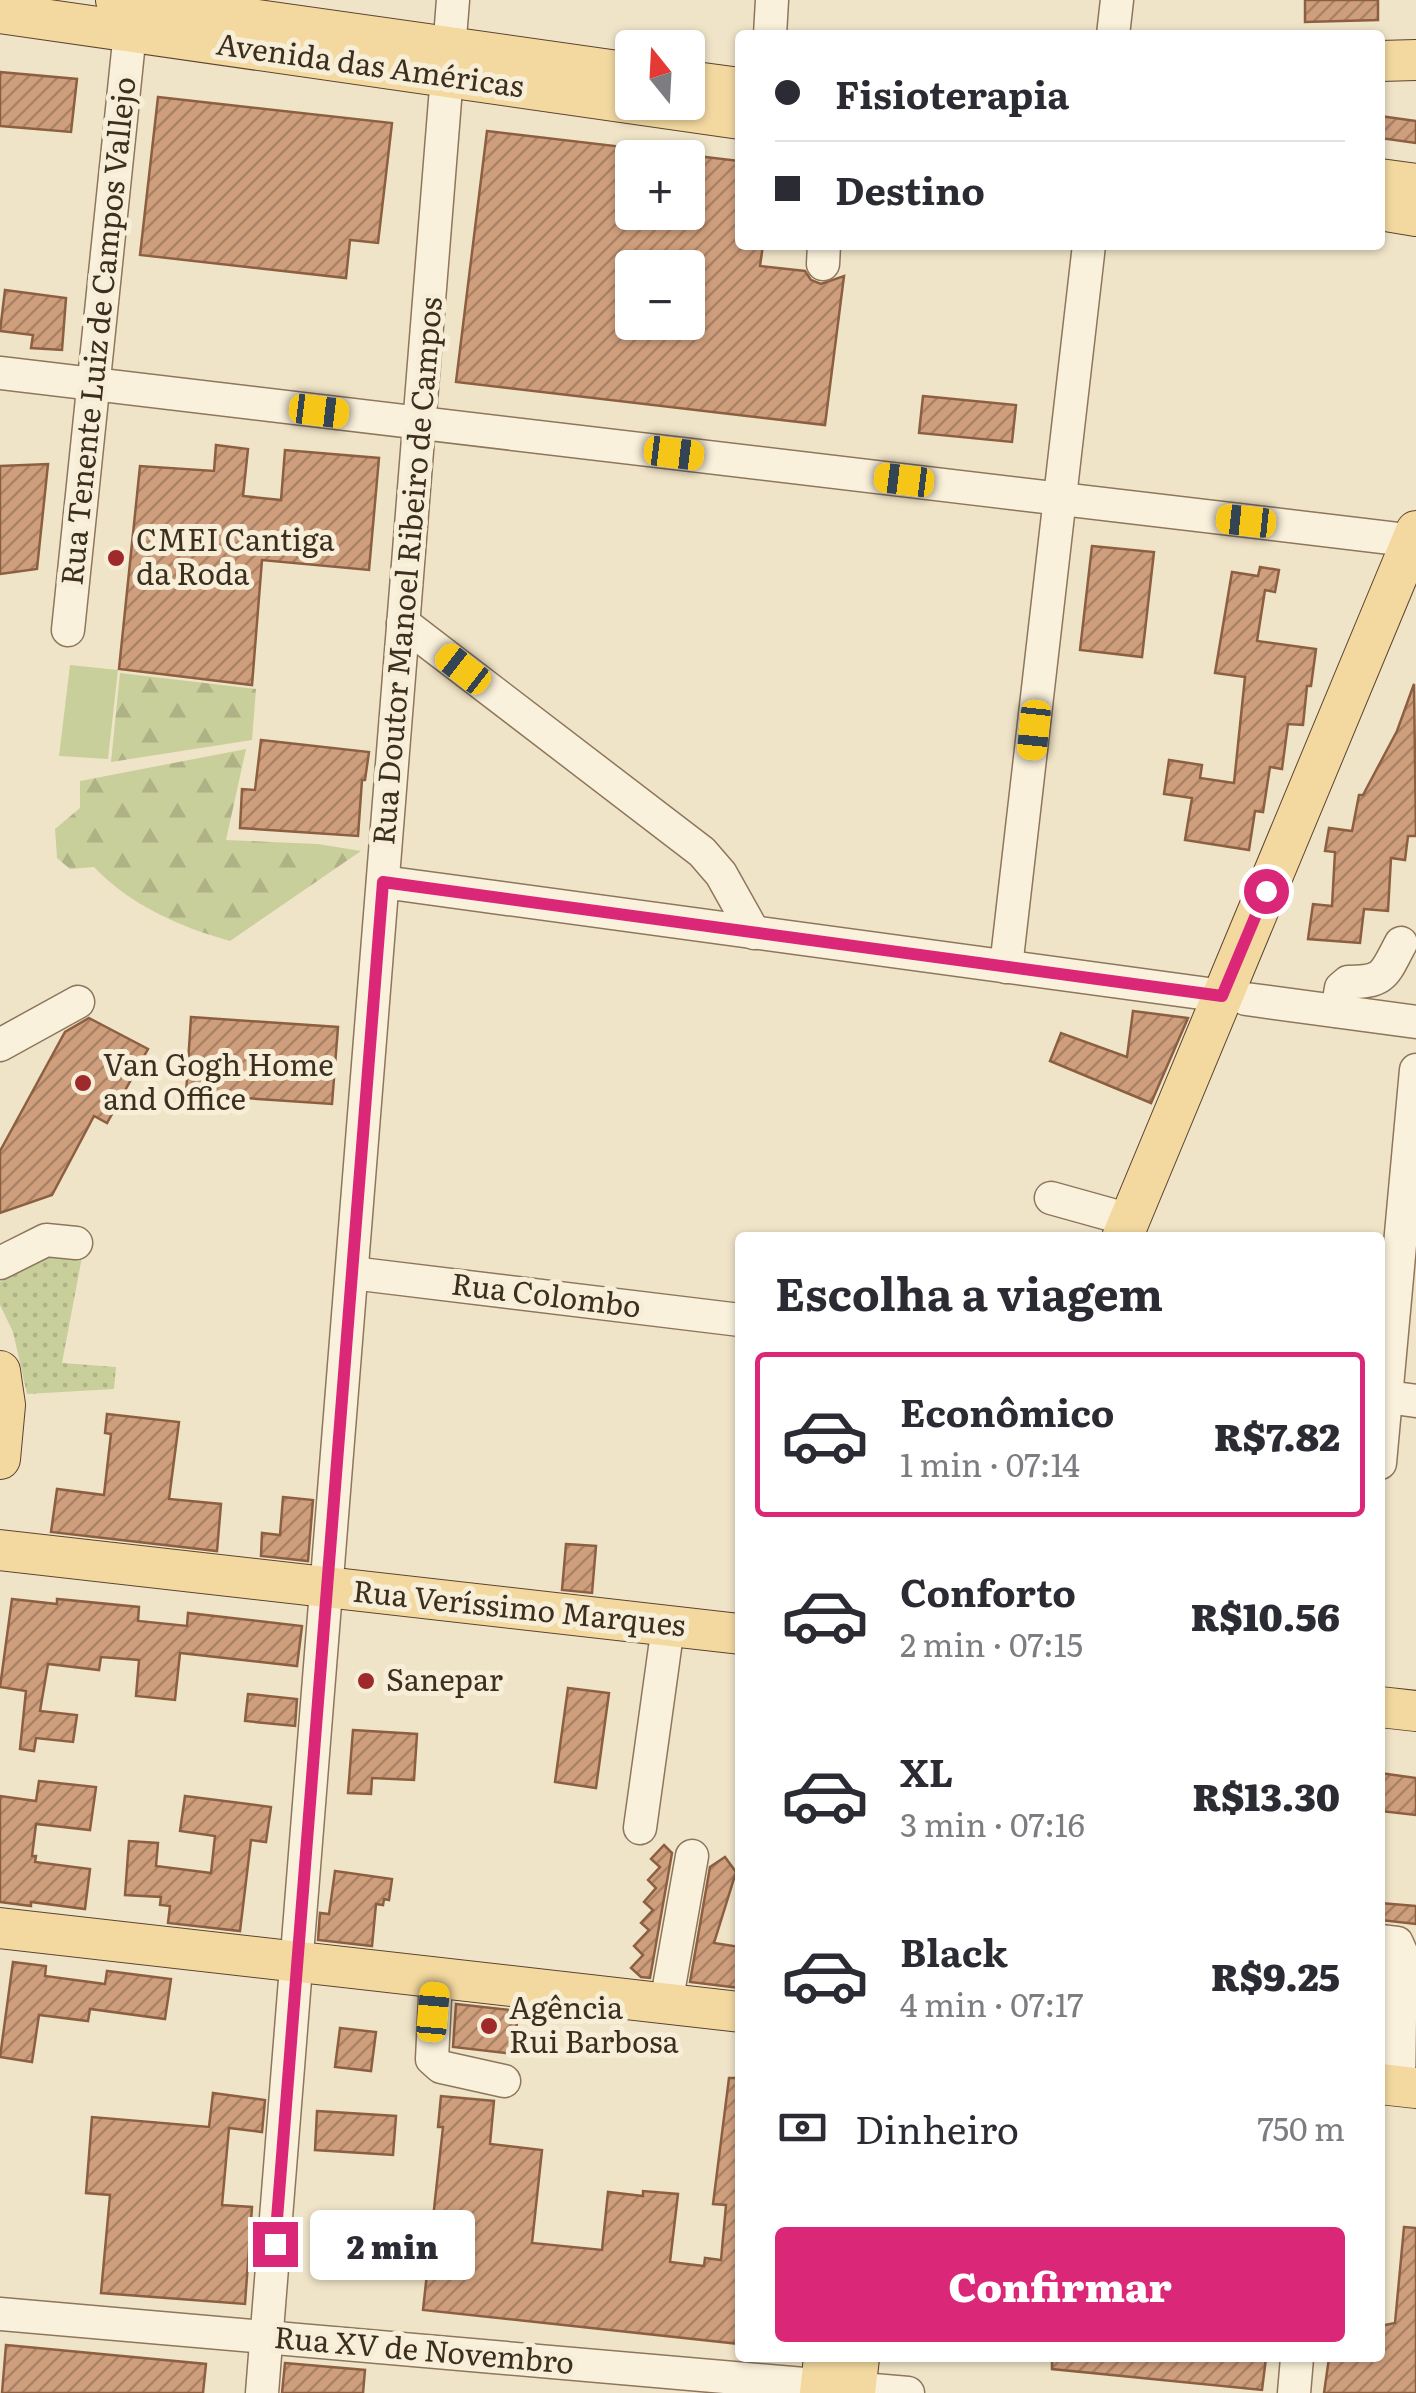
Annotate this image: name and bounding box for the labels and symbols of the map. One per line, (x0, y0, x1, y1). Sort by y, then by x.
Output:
street label: Avenida das Américas (214, 20, 527, 106)
north arrow (615, 30, 705, 120)
street label: Rua Tenente Luiz de Campos Vallejo (47, 74, 145, 587)
street label: Rua Doutor Manoel Ribeiro de Campos (359, 295, 451, 847)
car (287, 392, 351, 430)
car (642, 434, 706, 472)
car (872, 461, 936, 499)
car (1215, 503, 1277, 539)
place label: CMEI Cantiga da Roda (136, 516, 335, 594)
marker: CMEI Cantiga da Roda (105, 547, 127, 569)
car (430, 639, 496, 699)
car (1016, 699, 1052, 761)
route start (1244, 869, 1289, 914)
place label: Van Gogh Home and Office (103, 1041, 334, 1119)
marker: Van Gogh Home and Office (72, 1072, 94, 1094)
street label: Rua Colombo (449, 1260, 644, 1326)
street label: Rua Veríssimo Marques (351, 1567, 688, 1645)
place label: Sanepar (386, 1656, 503, 1700)
marker: Sanepar (355, 1670, 377, 1692)
car (415, 1981, 451, 2043)
place label: Agência Rui Barbosa (509, 1984, 680, 2062)
marker: Agência Rui Barbosa (478, 2015, 500, 2037)
callout: 2 min (310, 2209, 475, 2279)
route end (253, 2222, 298, 2267)
street label: Rua XV de Novembro (272, 2313, 576, 2383)

